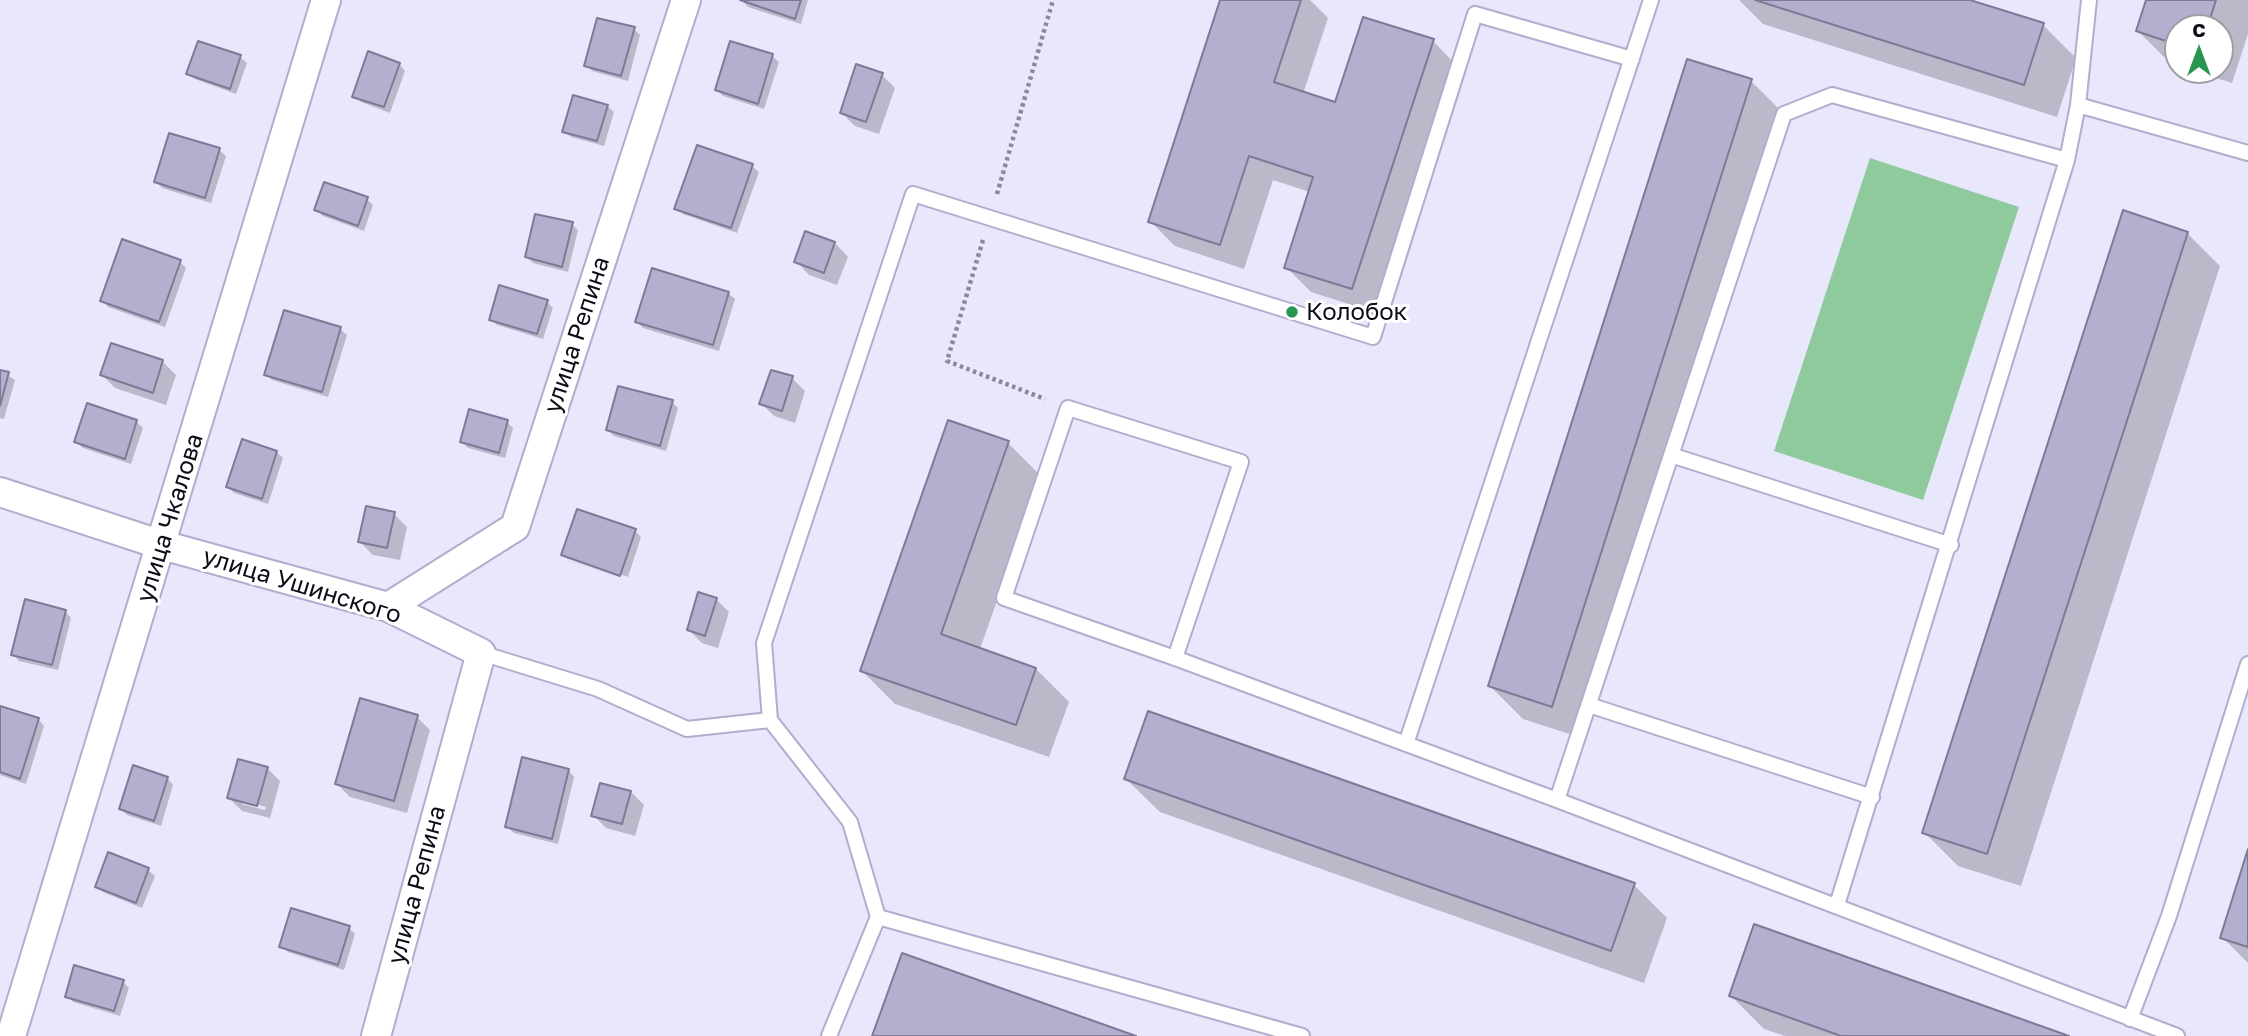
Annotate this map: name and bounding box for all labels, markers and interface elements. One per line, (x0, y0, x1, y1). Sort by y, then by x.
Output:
north arrow (2164, 14, 2234, 84)
text: С (2192, 18, 2206, 41)
street label: улица Репина (538, 253, 616, 417)
place label: Колобок (1306, 298, 1407, 326)
marker: Колобок (1284, 304, 1300, 320)
street label: улица Чкалова (131, 430, 209, 606)
street label: улица Ушинского (199, 542, 405, 630)
street label: улица Репина (382, 803, 452, 967)

